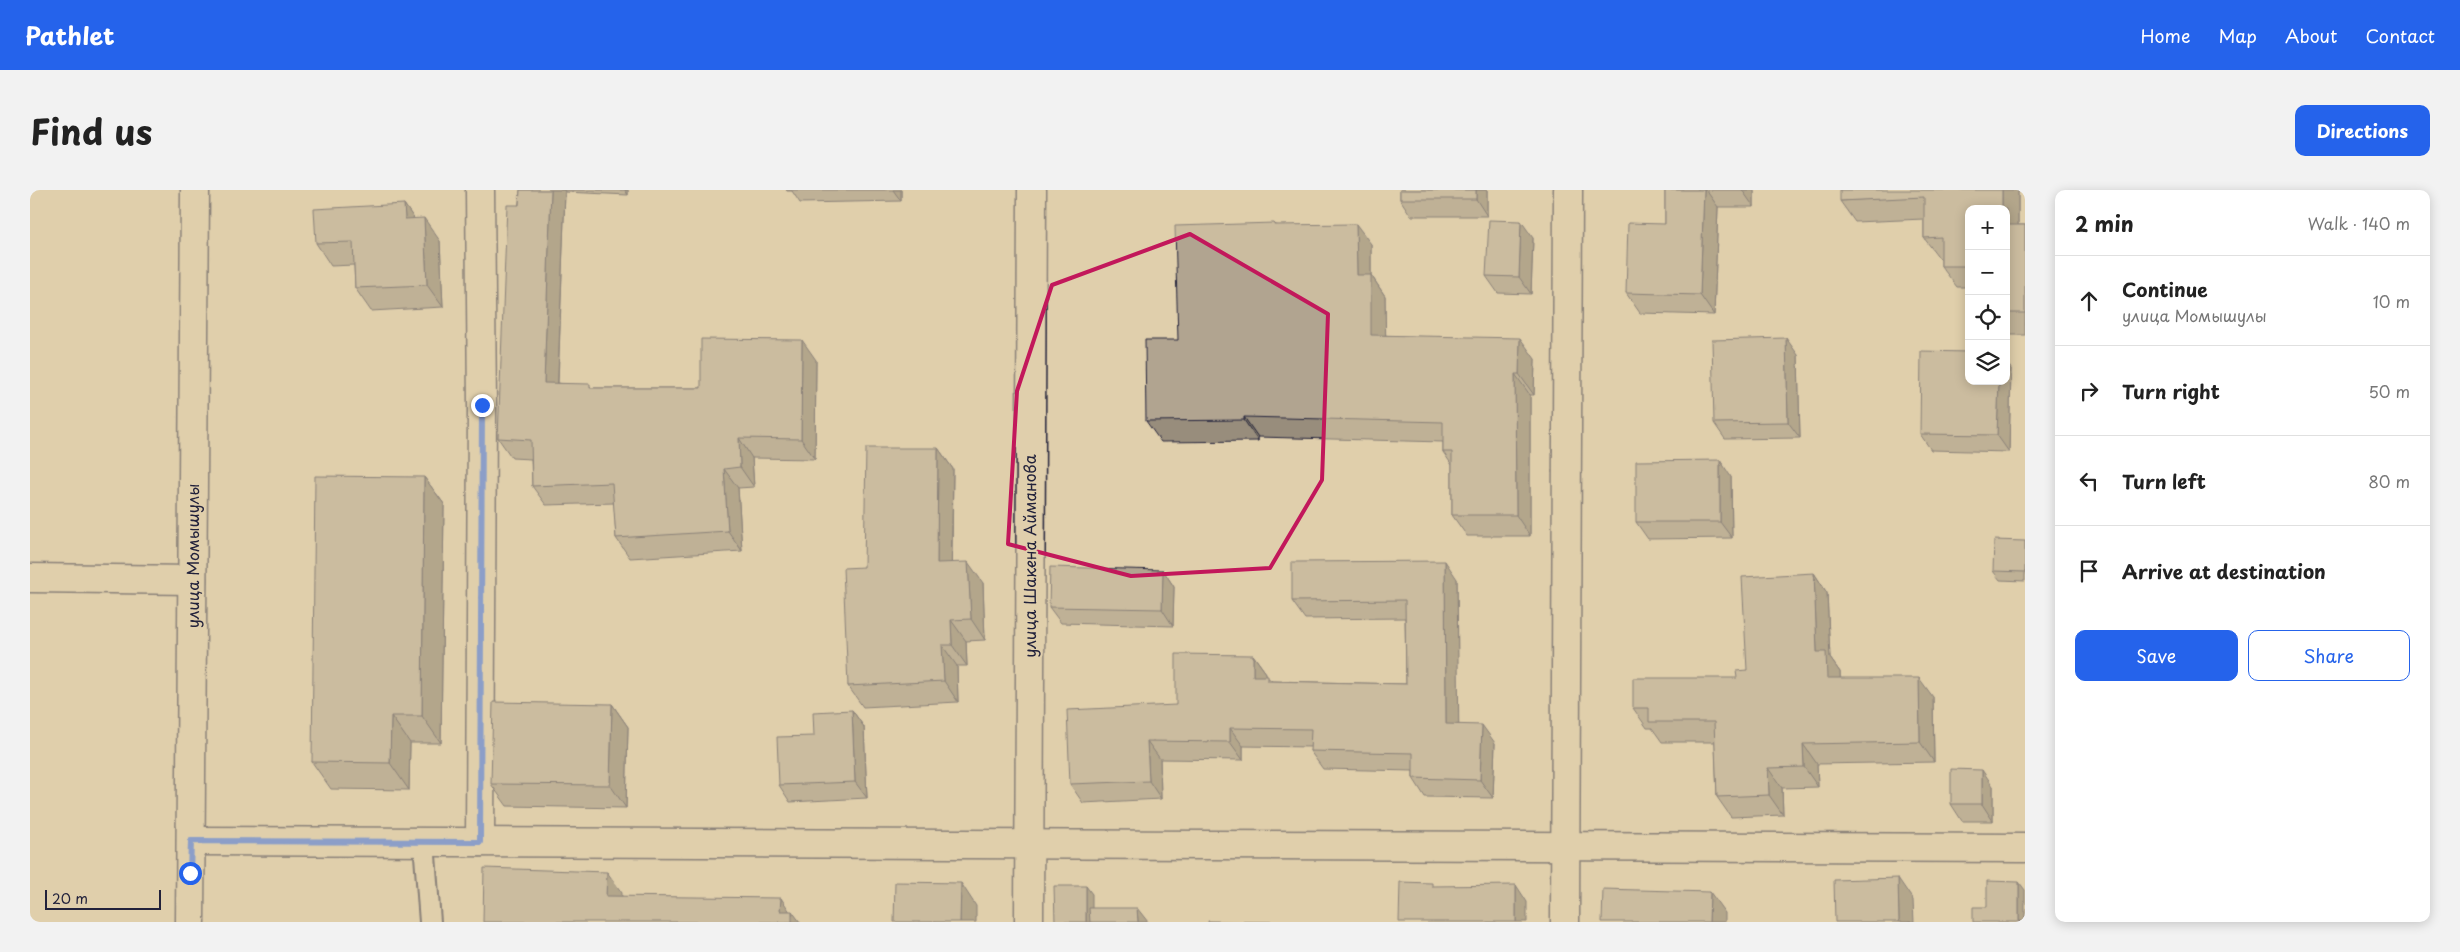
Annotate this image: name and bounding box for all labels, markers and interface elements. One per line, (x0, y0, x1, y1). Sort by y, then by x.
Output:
text: Pathlet (25, 17, 115, 53)
text: Home (2140, 22, 2190, 49)
text: Map (2218, 22, 2257, 49)
text: About (2285, 22, 2337, 49)
text: Contact (2365, 22, 2435, 49)
text: Find us (30, 104, 152, 157)
button: Directions (2295, 105, 2430, 156)
map controls (1965, 205, 2010, 385)
button: + (1965, 205, 2010, 250)
text: 2 min (2075, 207, 2134, 239)
text: Walk · 140 m (2308, 211, 2410, 235)
button: − (1965, 250, 2010, 295)
text: Continue (2122, 275, 2208, 303)
icon: ahead (2075, 287, 2103, 315)
text: 10 m (2373, 289, 2410, 313)
button: locate (1965, 295, 2010, 340)
text: улица Момышулы (2122, 303, 2267, 327)
button: layers (1965, 340, 2010, 385)
icon: right (2075, 377, 2103, 405)
text: Turn right (2122, 377, 2220, 405)
text: 50 m (2369, 379, 2410, 403)
route end (471, 394, 494, 417)
street label: улица Шакена Айманова (1017, 454, 1041, 658)
icon: left (2075, 467, 2103, 495)
text: Turn left (2122, 467, 2206, 495)
text: 80 m (2368, 469, 2410, 493)
street label: улица Момышулы (180, 484, 204, 628)
icon: arrive (2075, 557, 2103, 585)
text: Arrive at destination (2122, 557, 2326, 585)
button: Save (2075, 630, 2238, 681)
button: Share (2248, 630, 2410, 681)
route start (179, 862, 202, 885)
scale bar (45, 887, 161, 910)
text: 20 m (52, 888, 88, 909)

